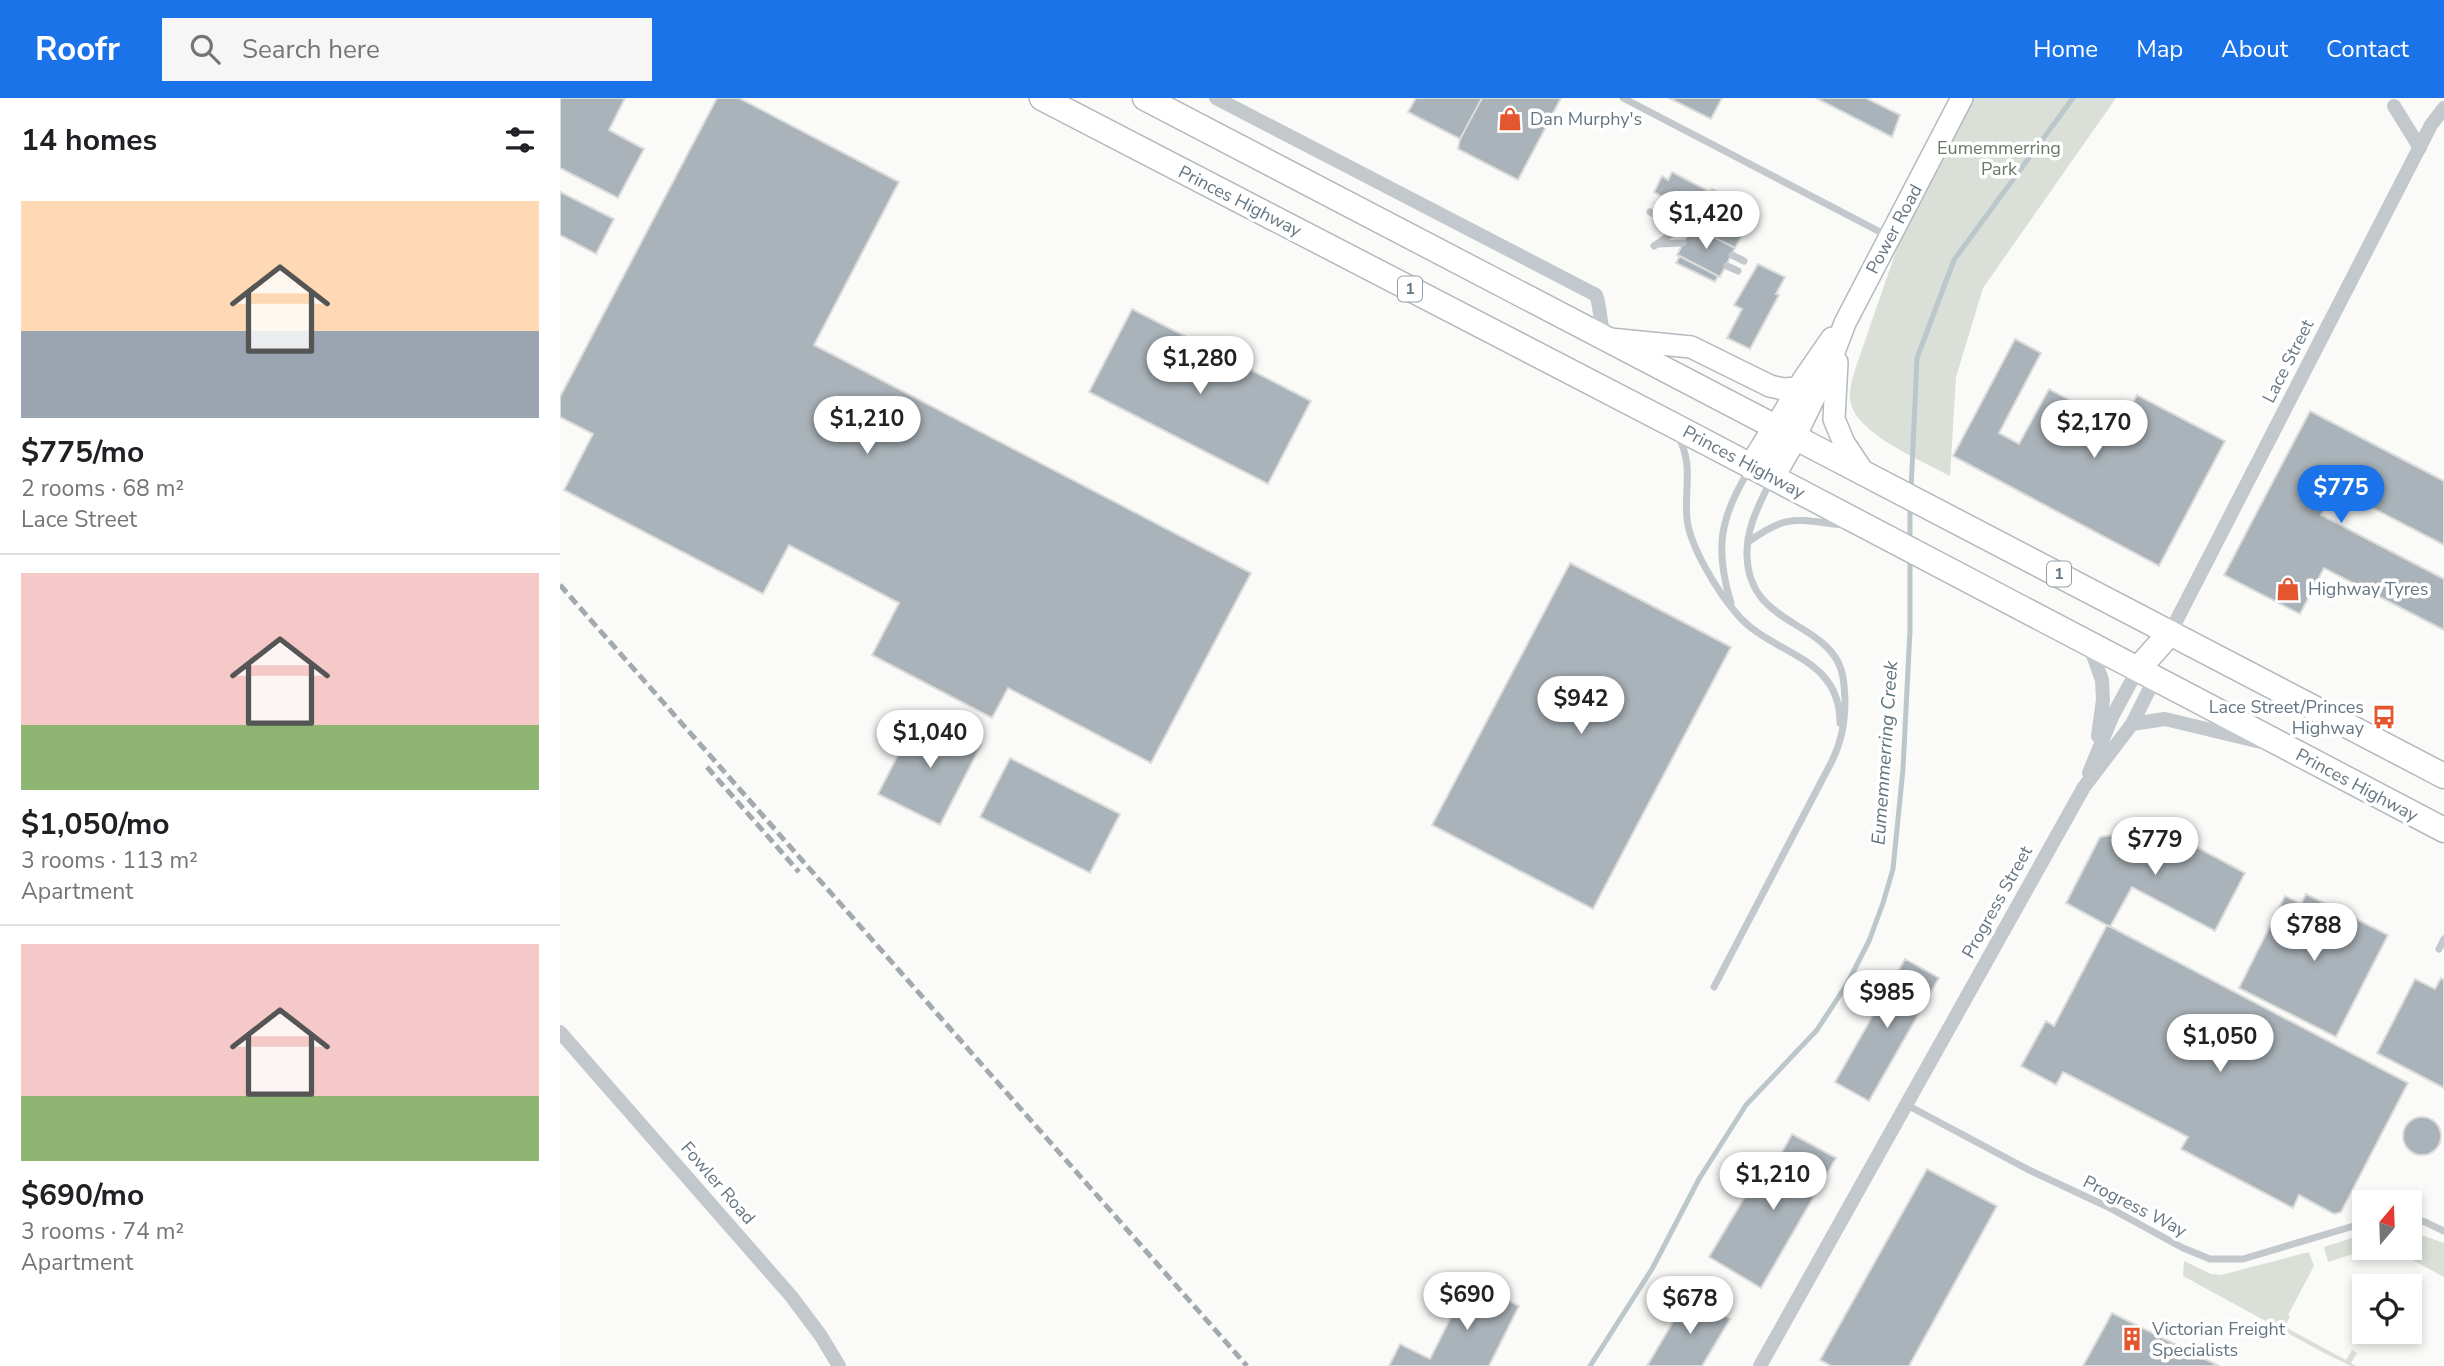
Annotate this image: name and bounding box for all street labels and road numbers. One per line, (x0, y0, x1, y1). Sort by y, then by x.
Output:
street label: Princes Highway (1174, 160, 1306, 243)
street label: Power Road (1860, 180, 1928, 278)
road number: 1 (1398, 276, 1422, 302)
street label: Lace Street (2257, 314, 2320, 407)
street label: Princes Highway (1679, 420, 1810, 505)
road number: 1 (2047, 561, 2071, 587)
street label: Princes Highway (2292, 743, 2423, 828)
street label: Progress Street (1956, 841, 2038, 963)
street label: Fowler Road (675, 1137, 761, 1229)
street label: Progress Way (2079, 1170, 2192, 1243)

